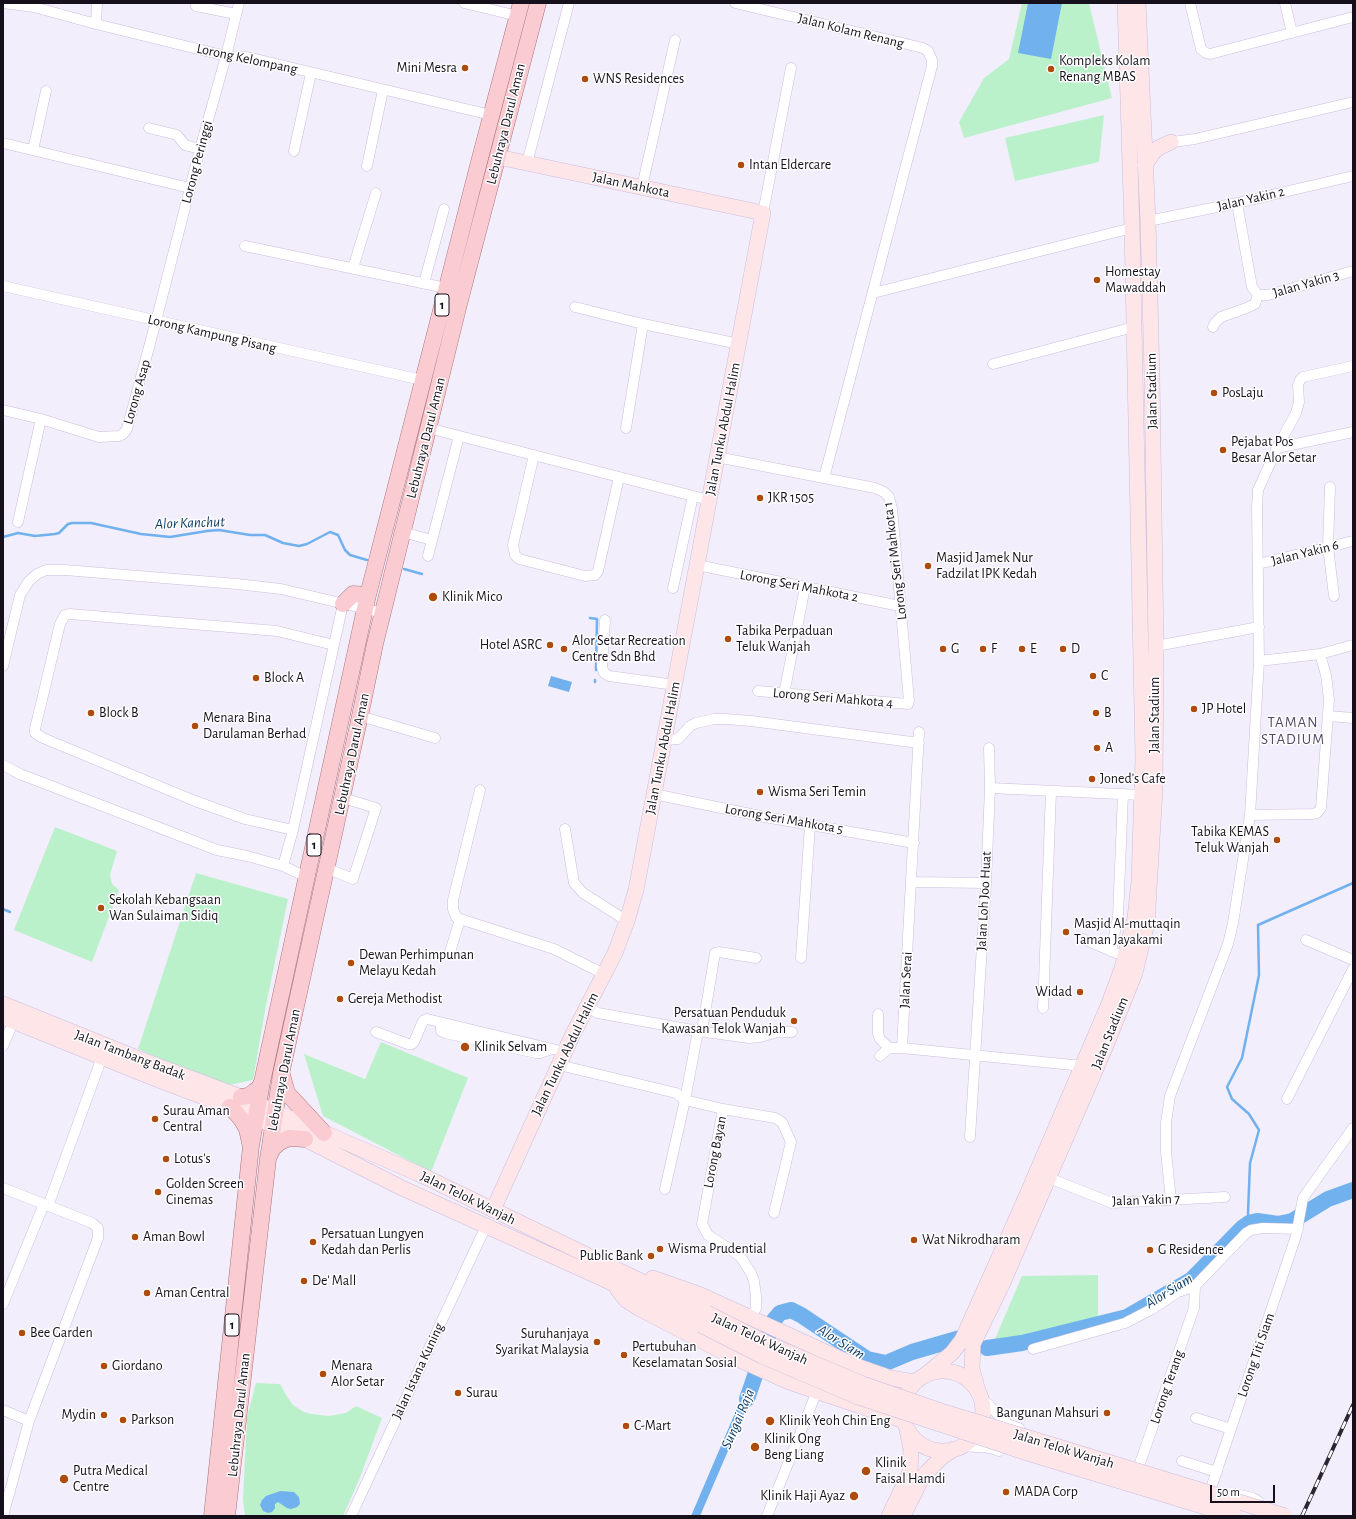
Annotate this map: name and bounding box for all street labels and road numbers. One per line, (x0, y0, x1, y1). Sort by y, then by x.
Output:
street label: Jalan Kolam Renang (796, 10, 906, 52)
street label: Lorong Kelompang (195, 40, 299, 78)
street label: Lebuhraya Darul Aman (483, 62, 529, 186)
street label: Lorong Peringgi (178, 119, 216, 205)
street label: Jalan Mahkota (591, 169, 671, 201)
street label: Jalan Yakin 2 (1216, 183, 1286, 215)
street label: Jalan Yakin 3 (1271, 267, 1341, 301)
road number: 1 (435, 294, 449, 316)
street label: Lorong Kampung Pisang (146, 311, 278, 357)
street label: Jalan Stadium (1143, 353, 1161, 429)
street label: Lorong Asap (120, 358, 154, 426)
street label: Jalan Tunku Abdul Halim (702, 361, 744, 497)
street label: Lebuhraya Darul Aman (403, 376, 449, 500)
street label: Lorong Seri Mahkota 1 (879, 501, 911, 621)
street label: Jalan Yakin 6 (1270, 537, 1340, 569)
street label: Lorong Seri Mahkota 2 (738, 566, 860, 606)
street label: Jalan Stadium (1147, 677, 1163, 753)
street label: Jalan Tunku Abdul Halim (642, 680, 684, 816)
street label: Lorong Seri Mahkota 4 (772, 684, 894, 712)
street label: Lebuhraya Darul Aman (331, 691, 373, 817)
street label: Lorong Seri Mahkota 5 (724, 800, 844, 838)
road number: 1 (307, 834, 321, 856)
street label: Jalan Loh Joo Huat (973, 851, 995, 951)
street label: Jalan Serai (896, 951, 916, 1009)
street label: Jalan Tunku Abdul Halim (528, 990, 602, 1118)
street label: Jalan Stadium (1088, 995, 1132, 1071)
street label: Lebuhraya Darul Aman (264, 1007, 304, 1133)
street label: Jalan Tambang Badak (72, 1026, 188, 1084)
street label: Lorong Bayan (700, 1115, 730, 1189)
street label: Jalan Telok Wanjah (418, 1168, 518, 1228)
street label: Jalan Yakin 7 (1112, 1190, 1180, 1210)
street label: Jalan Telok Wanjah (709, 1309, 811, 1369)
street label: Lorong Titi Siam (1234, 1311, 1278, 1399)
road number: 1 (225, 1314, 239, 1336)
street label: Jalan Istana Kuning (388, 1320, 448, 1422)
street label: Lorong Terang (1147, 1348, 1187, 1426)
street label: Lebuhraya Darul Aman (224, 1352, 254, 1478)
street label: Jalan Telok Wanjah (1012, 1426, 1116, 1472)

